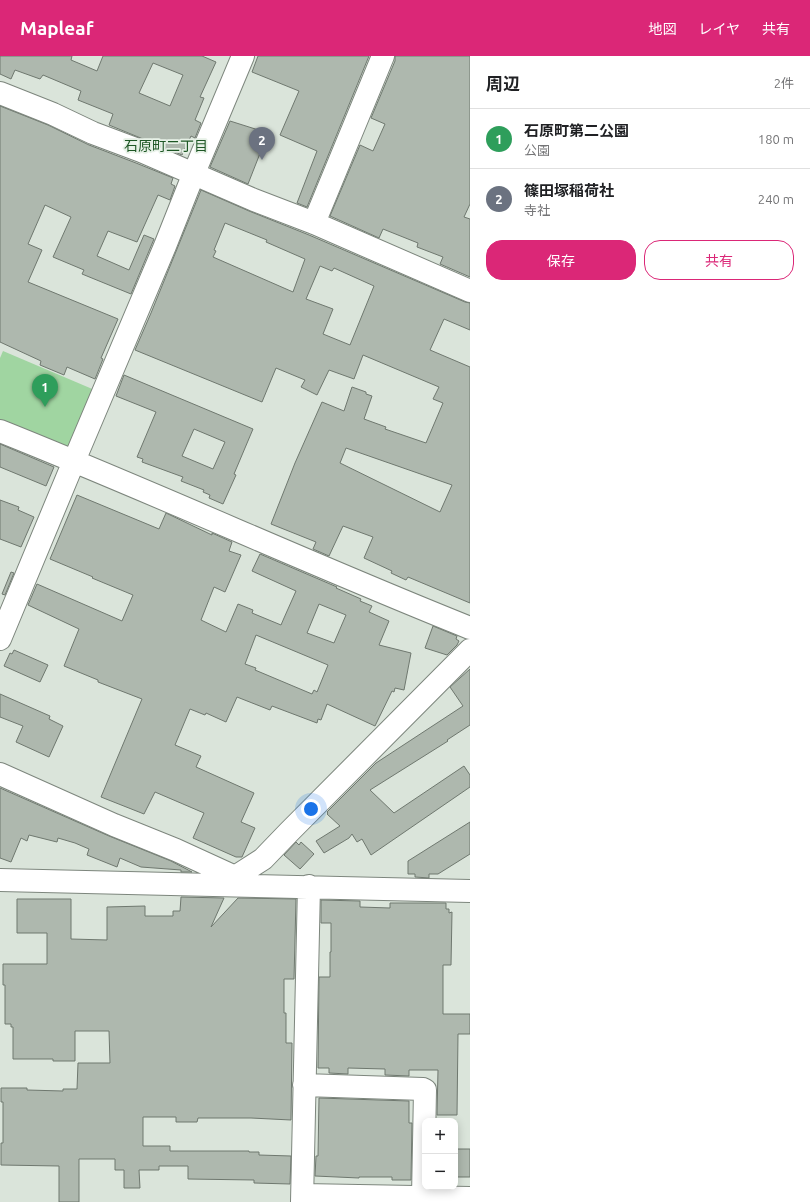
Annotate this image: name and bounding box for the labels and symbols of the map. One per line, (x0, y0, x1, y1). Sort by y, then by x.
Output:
pin: 2 (249, 127, 275, 160)
district label: 石原町二丁目 (124, 138, 208, 154)
pin: 1 (32, 374, 58, 407)
your location (301, 799, 321, 819)

